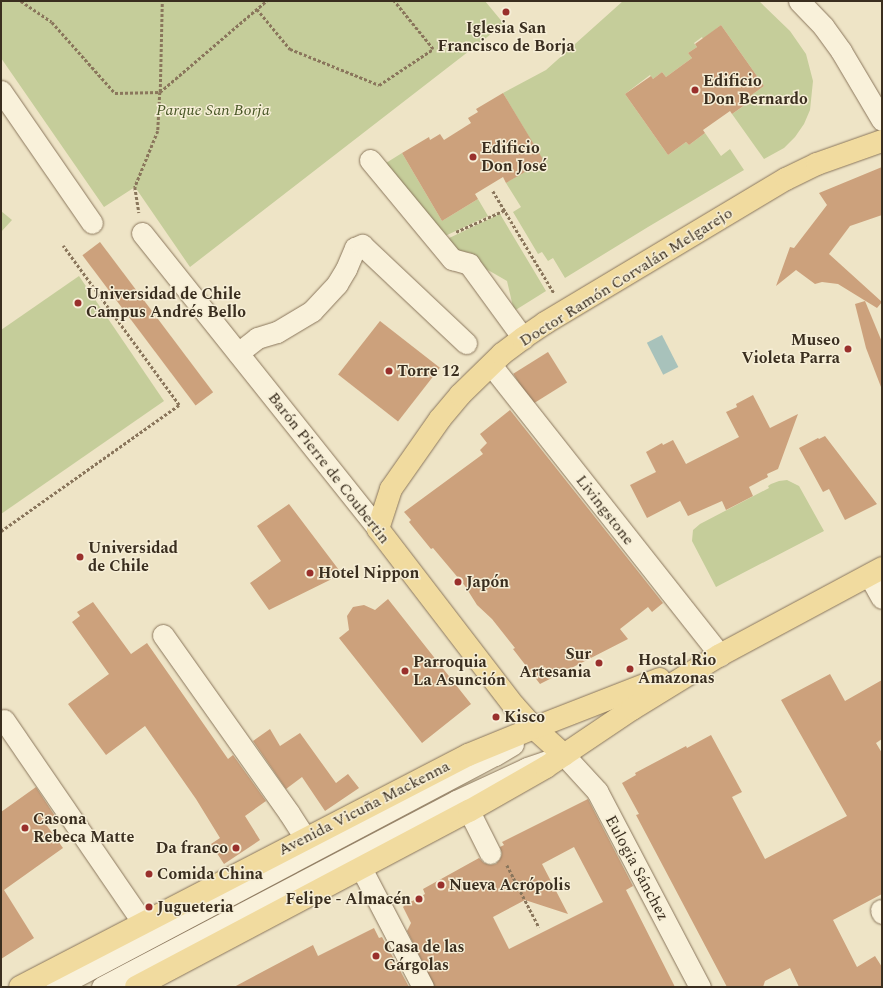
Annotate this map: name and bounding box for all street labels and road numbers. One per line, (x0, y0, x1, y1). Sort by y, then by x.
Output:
street label: Doctor Ramón Corvalán Melgarejo (516, 203, 736, 351)
street label: Barón Pierre de Coubertin (264, 388, 394, 548)
street label: Livingstone (572, 471, 638, 549)
street label: Avenida Vicuña Mackenna (275, 756, 453, 860)
street label: Eulogia Sánchez (601, 812, 673, 924)

